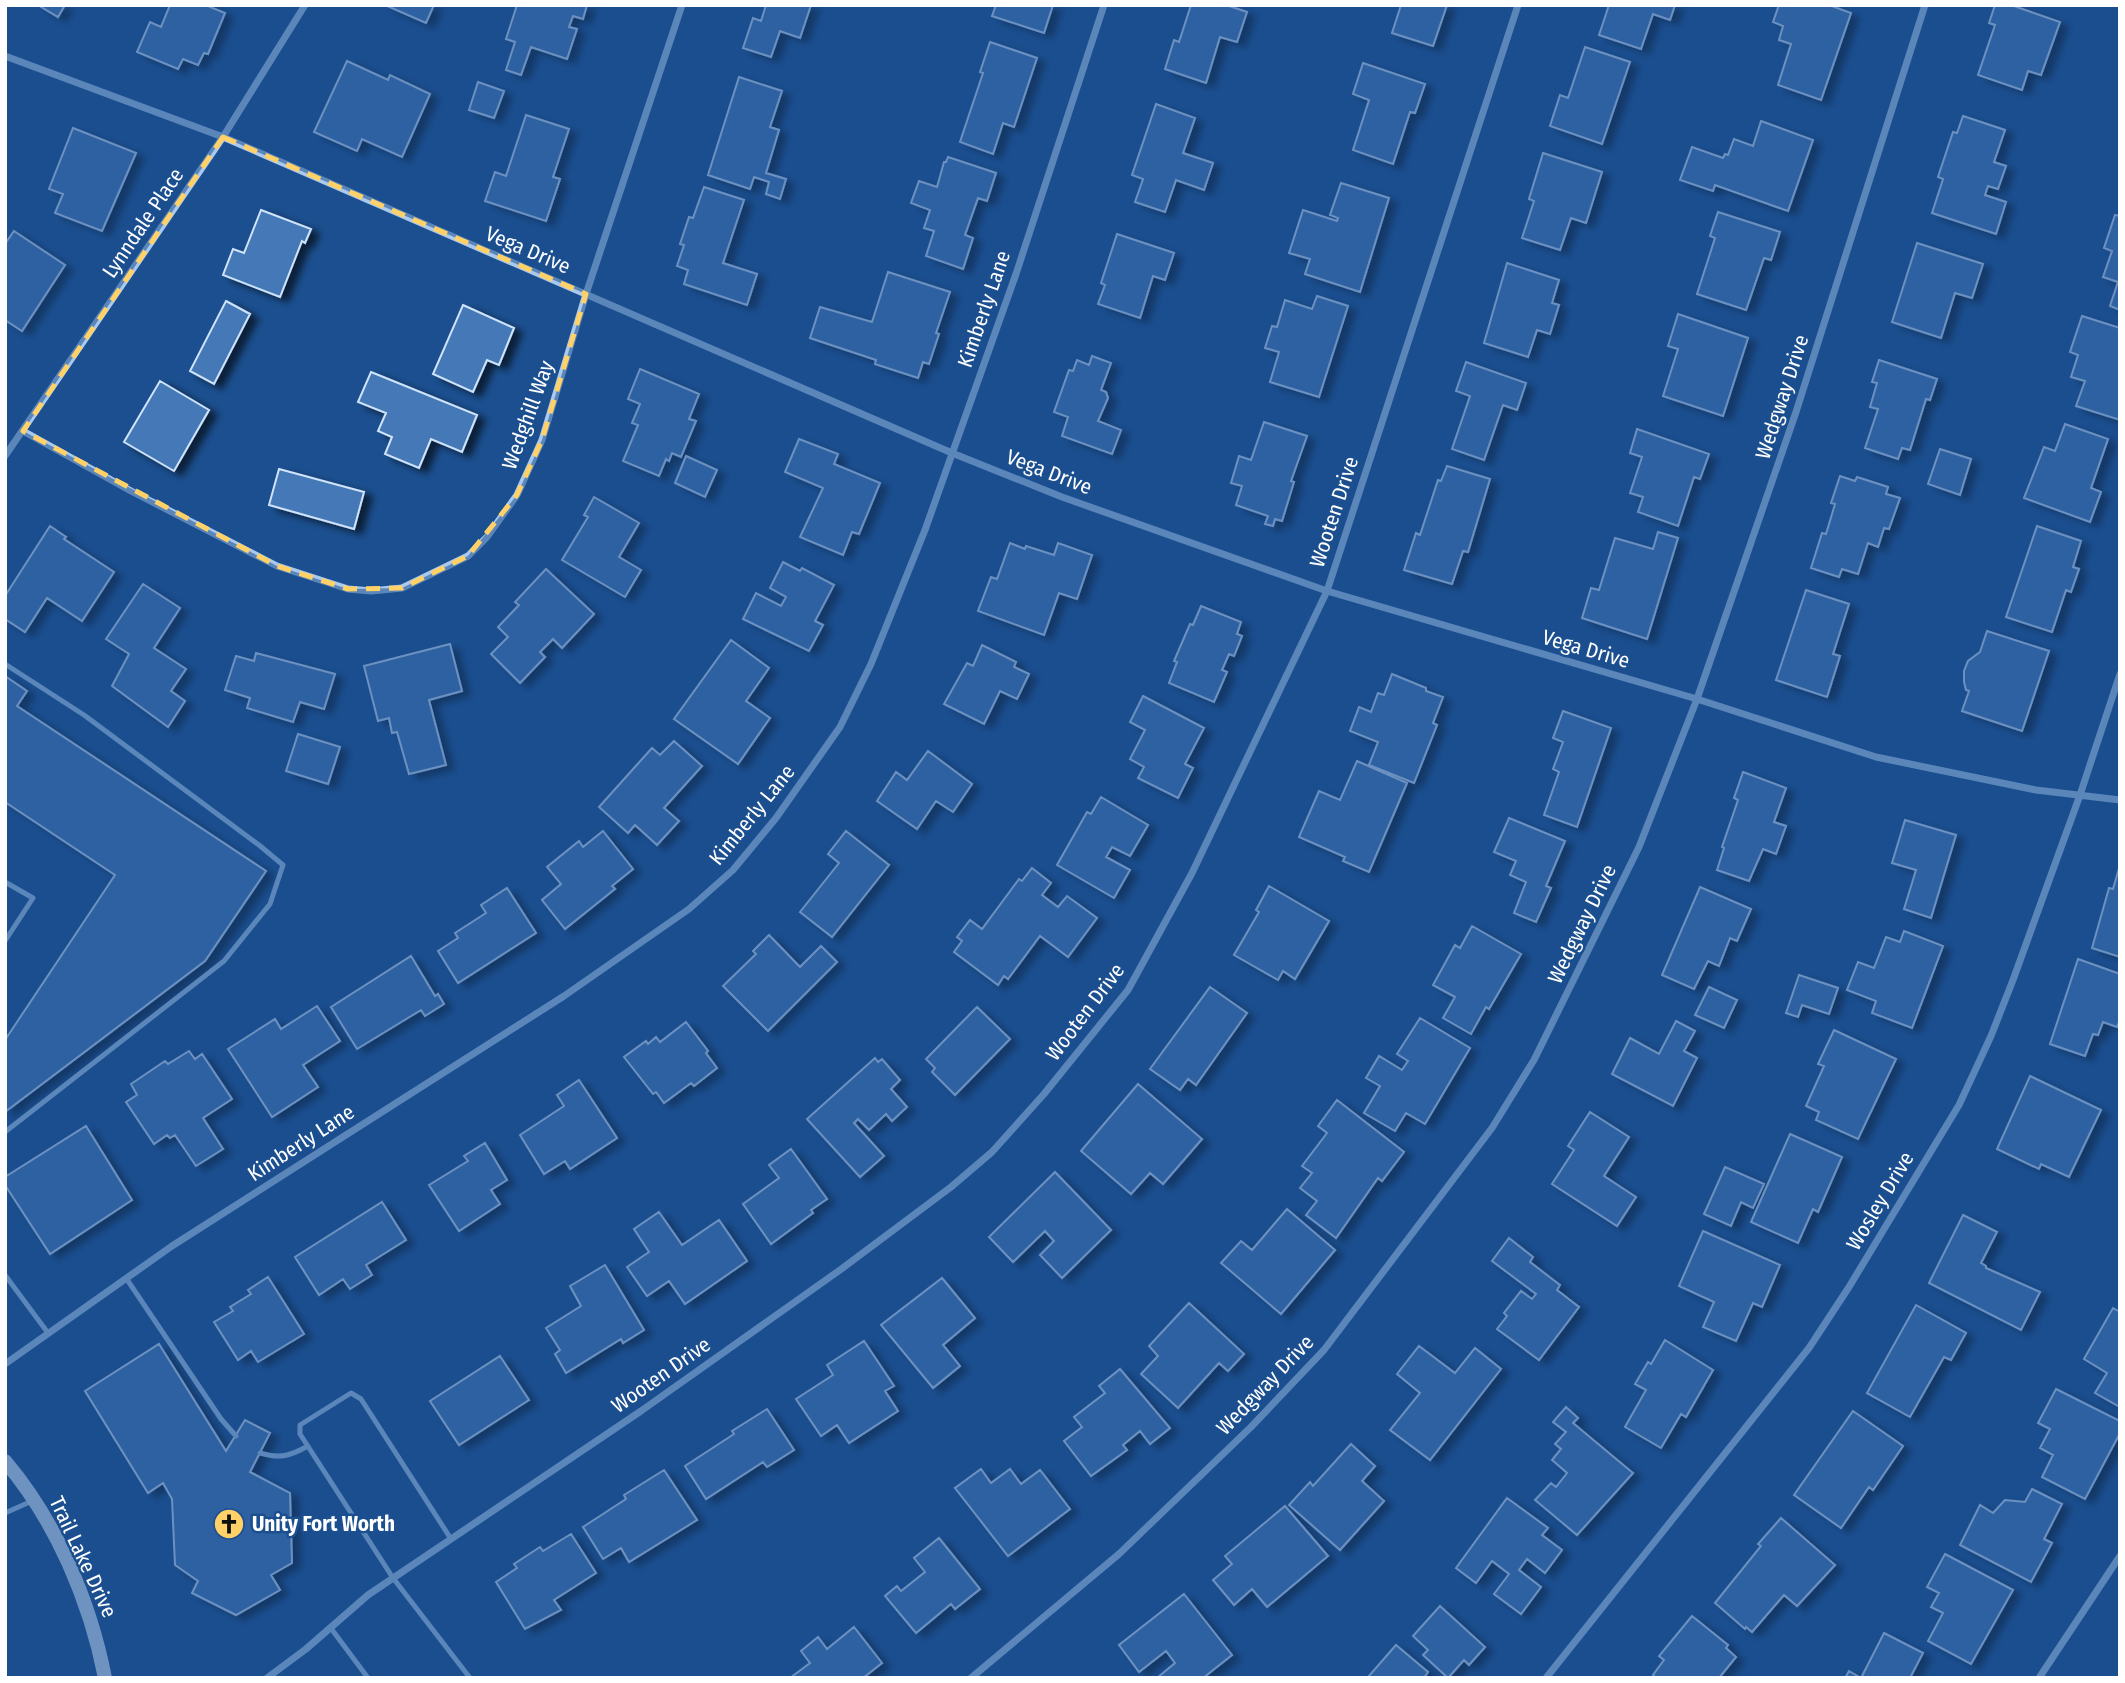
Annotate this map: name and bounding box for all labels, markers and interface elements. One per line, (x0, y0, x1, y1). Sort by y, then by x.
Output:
street label: Lynndale Place (97, 163, 189, 283)
street label: Vega Drive (482, 221, 574, 279)
street label: Kimberly Lane (952, 247, 1016, 371)
street label: Wedgway Drive (1750, 332, 1814, 462)
street label: Wedghill Way (496, 356, 560, 473)
street label: Vega Drive (1002, 444, 1096, 500)
street label: Wooten Drive (1304, 453, 1364, 571)
street label: Vega Drive (1539, 624, 1633, 674)
street label: Kimberly Lane (704, 759, 800, 871)
street label: Wedgway Drive (1542, 860, 1622, 988)
street label: Wooten Drive (1040, 958, 1130, 1066)
street label: Kimberly Lane (243, 1099, 359, 1187)
street label: Wosley Drive (1841, 1147, 1919, 1255)
street label: Wedgway Drive (1211, 1329, 1319, 1441)
street label: Wooten Drive (606, 1331, 716, 1419)
street label: Trail Lake Drive (44, 1492, 122, 1622)
church icon: Unity Fort Worth (212, 1507, 246, 1541)
place label: Unity Fort Worth (252, 1511, 395, 1537)

